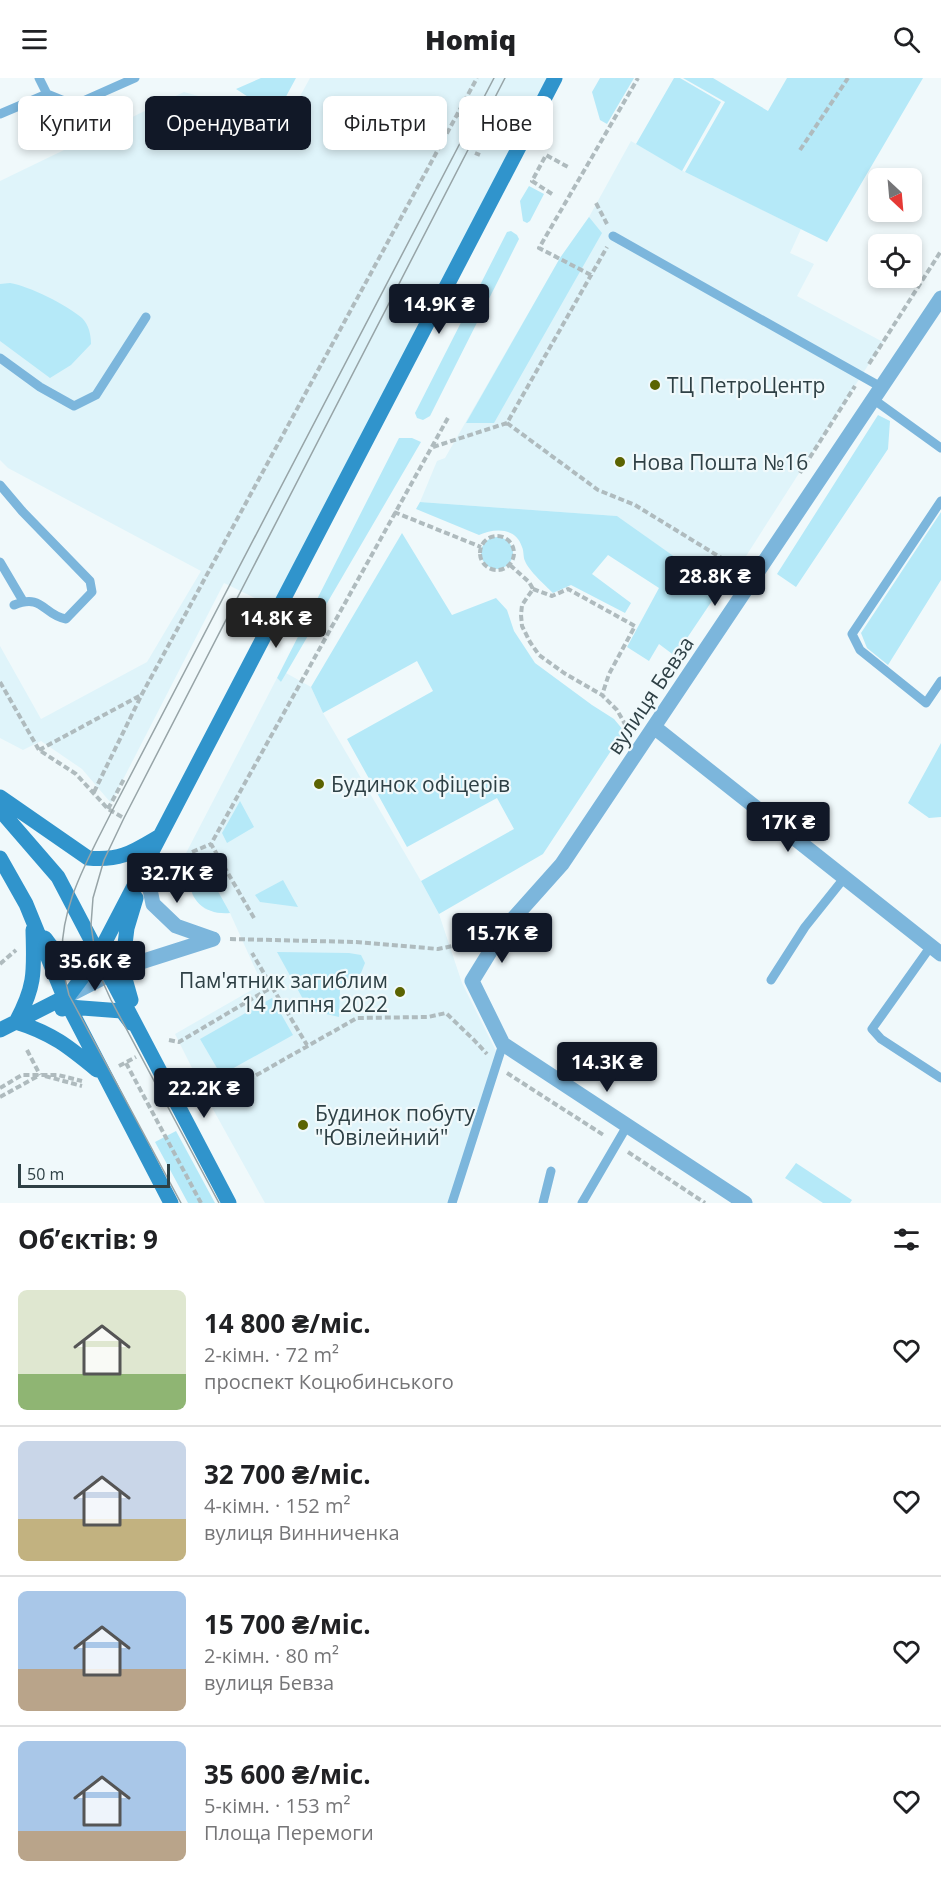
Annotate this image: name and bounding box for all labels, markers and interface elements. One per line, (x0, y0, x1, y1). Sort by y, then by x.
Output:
text: Homiq (425, 21, 516, 58)
icon: menu (18, 23, 51, 56)
icon: search (890, 23, 923, 56)
chip: Купити (18, 96, 133, 150)
chip: Орендувати (145, 96, 311, 150)
chip: Фільтри (323, 96, 447, 150)
chip: Нове (459, 96, 553, 150)
north arrow (868, 168, 922, 222)
map controls (868, 168, 922, 288)
button: locate (868, 234, 922, 288)
pin: 14.9K ₴ (384, 284, 494, 335)
text: 14.9K ₴ (403, 290, 475, 317)
place label: ТЦ ПетроЦентр (667, 371, 825, 399)
marker: ТЦ ПетроЦентр (648, 378, 662, 392)
place label: Нова Пошта №16 (632, 448, 808, 476)
marker: Нова Пошта №16 (613, 455, 627, 469)
pin: 28.8K ₴ (660, 556, 770, 607)
text: 28.8K ₴ (679, 562, 751, 589)
pin: 14.8K ₴ (221, 598, 331, 649)
text: 14.8K ₴ (240, 604, 312, 631)
street label: вулиця Бевза (600, 631, 700, 759)
place label: Будинок офіцерів (331, 770, 510, 798)
marker: Будинок офіцерів (312, 777, 326, 791)
pin: 17K ₴ (746, 802, 830, 853)
text: 17K ₴ (761, 808, 815, 835)
pin: 32.7K ₴ (122, 853, 232, 904)
text: 32.7K ₴ (141, 859, 213, 886)
pin: 15.7K ₴ (447, 913, 557, 964)
text: 15.7K ₴ (466, 919, 538, 946)
pin: 35.6K ₴ (40, 941, 150, 992)
text: 35.6K ₴ (59, 947, 131, 974)
place label: Пам'ятник загиблим 14 липня 2022 (179, 966, 388, 1018)
marker: Пам'ятник загиблим 14 липня 2022 (393, 985, 407, 999)
pin: 14.3K ₴ (552, 1042, 662, 1093)
text: 14.3K ₴ (571, 1048, 643, 1075)
pin: 22.2K ₴ (149, 1068, 259, 1119)
text: 22.2K ₴ (168, 1074, 240, 1101)
place label: Будинок побуту "Ювілейний" (315, 1099, 476, 1151)
marker: Будинок побуту "Ювілейний" (296, 1118, 310, 1132)
scale bar (18, 1161, 170, 1188)
text: 50 m (27, 1163, 64, 1185)
text: Об’єктів: 9 (18, 1221, 158, 1257)
icon: filters (890, 1223, 923, 1256)
text: 14 800 ₴/міс. (204, 1305, 371, 1341)
icon: home (66, 1314, 138, 1386)
icon: heart (890, 1334, 923, 1367)
text: 2-кімн. · 72 m² (204, 1341, 339, 1368)
text: проспект Коцюбинського (204, 1368, 454, 1395)
text: 32 700 ₴/міс. (204, 1456, 371, 1492)
icon: home (66, 1465, 138, 1537)
icon: heart (890, 1485, 923, 1518)
text: 4-кімн. · 152 m² (204, 1492, 350, 1519)
text: вулиця Винниченка (204, 1519, 400, 1546)
text: 15 700 ₴/міс. (204, 1606, 371, 1642)
icon: home (66, 1615, 138, 1687)
icon: heart (890, 1635, 923, 1668)
text: 2-кімн. · 80 m² (204, 1642, 339, 1669)
text: вулиця Бевза (204, 1669, 334, 1696)
text: 35 600 ₴/міс. (204, 1756, 371, 1792)
icon: home (66, 1765, 138, 1837)
icon: heart (890, 1785, 923, 1818)
text: 5-кімн. · 153 m² (204, 1792, 350, 1819)
text: Площа Перемоги (204, 1819, 374, 1846)

